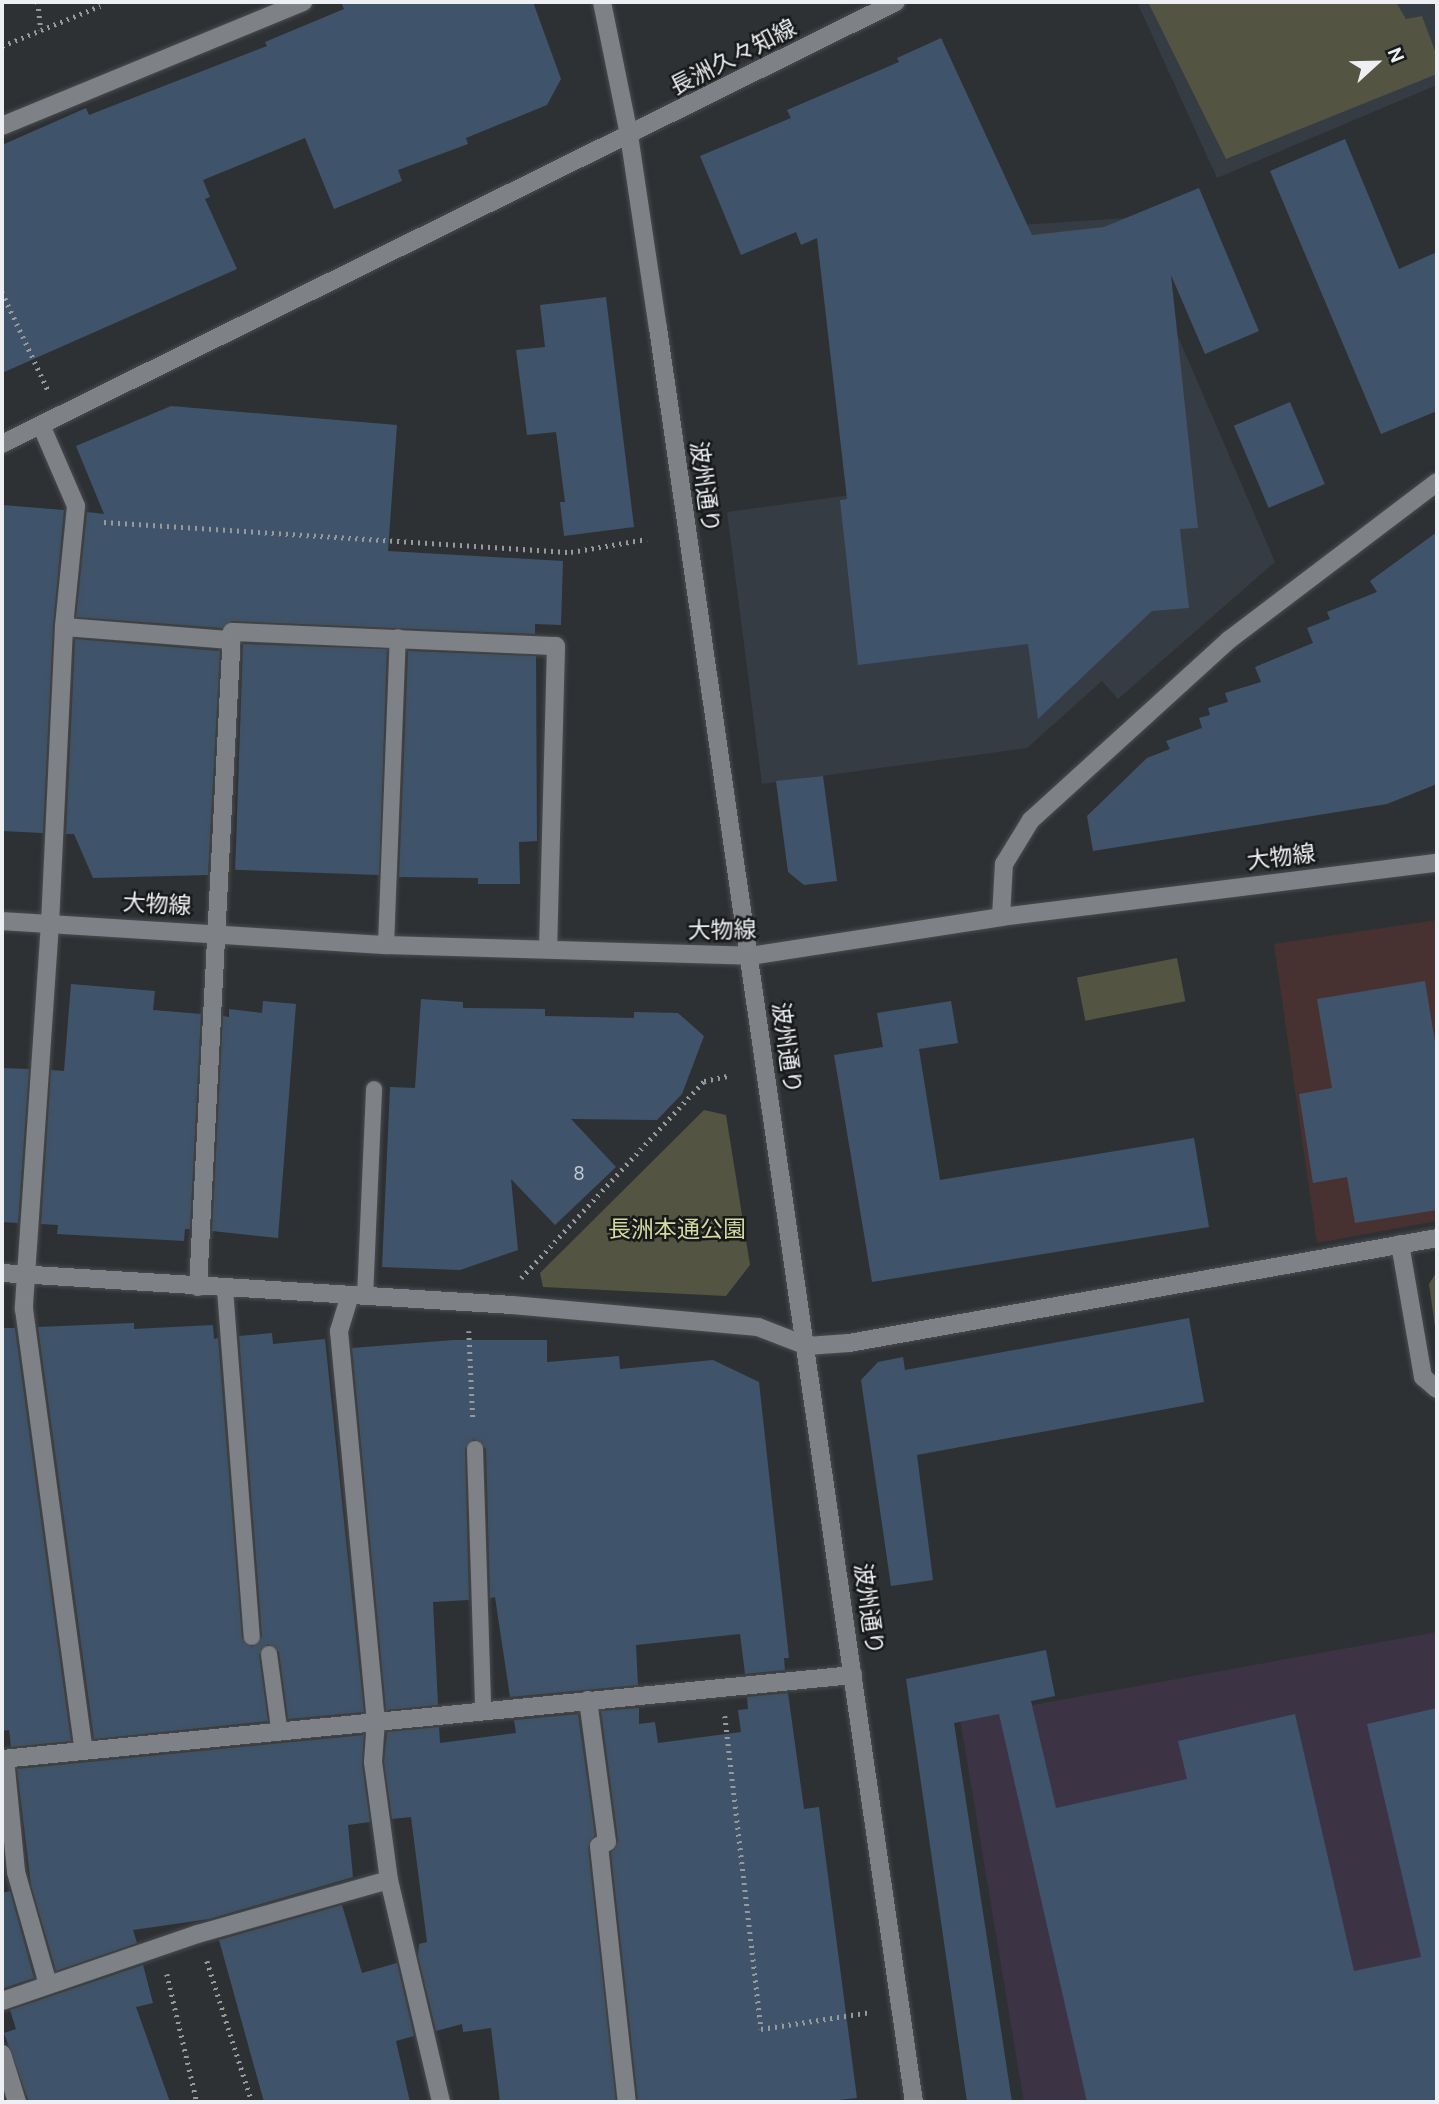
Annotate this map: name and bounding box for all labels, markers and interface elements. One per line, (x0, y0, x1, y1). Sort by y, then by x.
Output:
street label: 長洲久々知線 (665, 13, 801, 101)
north arrow (1341, 28, 1411, 98)
text: N (1382, 44, 1410, 66)
street label: 波州通り (685, 440, 725, 534)
street label: 大物線 (1245, 839, 1317, 875)
street label: 大物線 (122, 888, 192, 920)
street label: 大物線 (687, 916, 757, 944)
street label: 波州通り (767, 1001, 807, 1095)
house number: 8 (573, 1163, 585, 1185)
park label: 長洲本通公園 (608, 1215, 746, 1243)
street label: 波州通り (849, 1562, 889, 1656)

